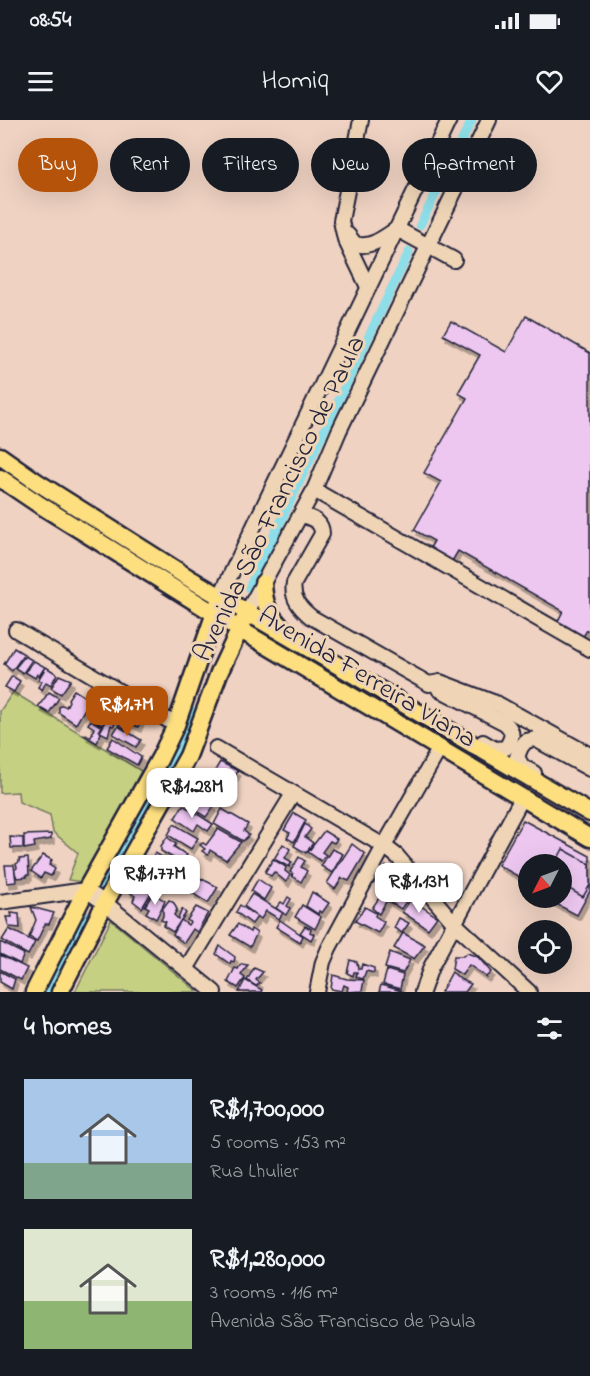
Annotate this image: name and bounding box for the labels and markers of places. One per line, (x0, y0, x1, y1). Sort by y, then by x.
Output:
pin: R$1.7M (78, 686, 176, 737)
pin: R$1.28M (137, 768, 247, 819)
pin: R$1.77M (100, 855, 210, 906)
pin: R$1.13M (364, 863, 474, 914)

